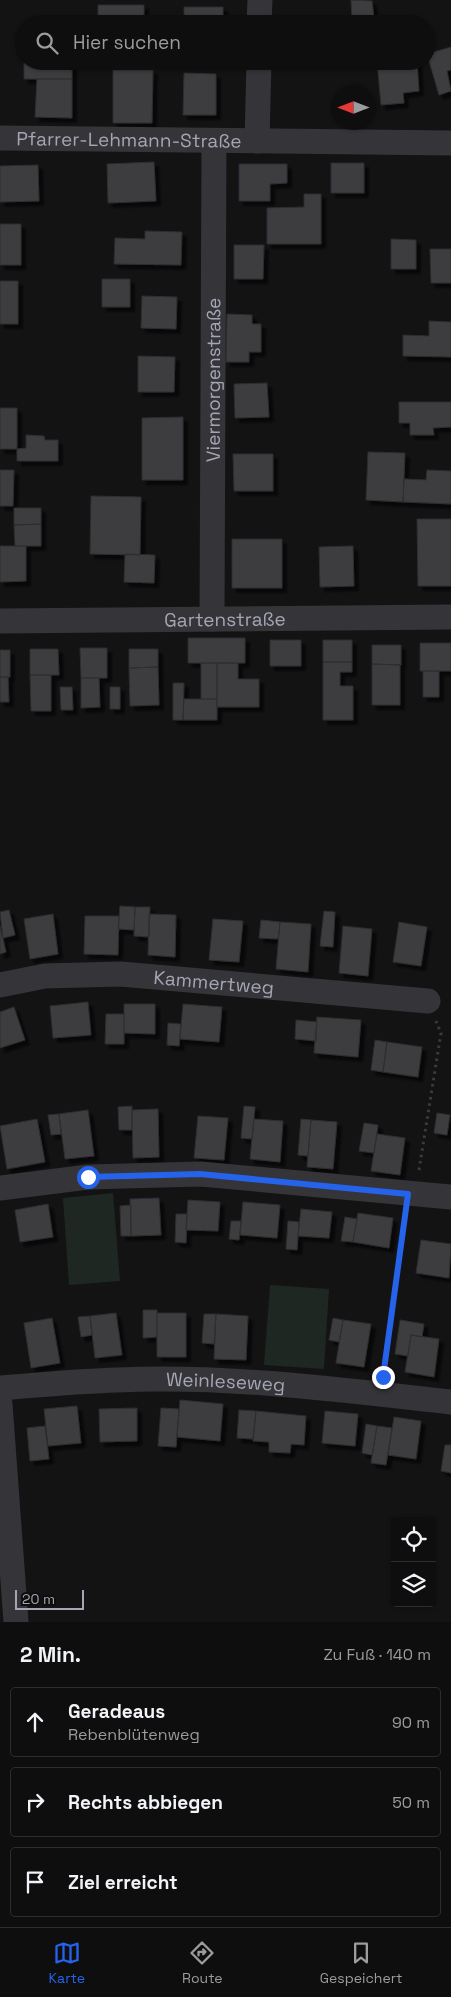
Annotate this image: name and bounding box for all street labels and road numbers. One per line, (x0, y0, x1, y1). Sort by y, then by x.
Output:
street label: Pfarrer-Lehmann-Straße (16, 126, 242, 153)
street label: Viermorgenstraße (200, 298, 226, 462)
street label: Gartenstraße (164, 606, 286, 632)
street label: Kammertweg (152, 964, 275, 1000)
street label: Weinleseweg (166, 1366, 286, 1397)

